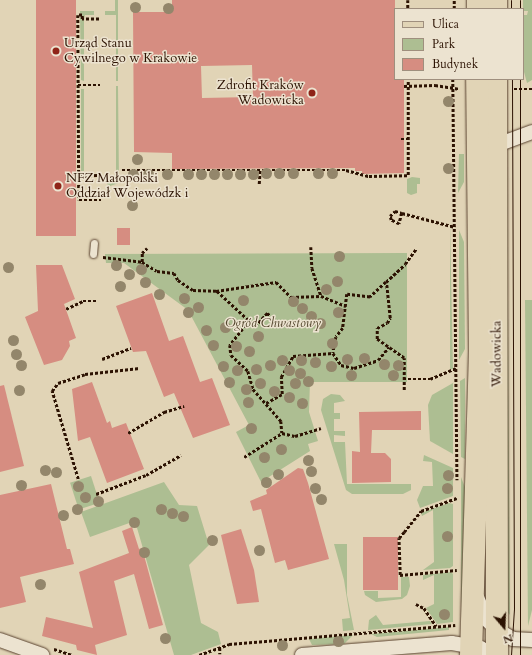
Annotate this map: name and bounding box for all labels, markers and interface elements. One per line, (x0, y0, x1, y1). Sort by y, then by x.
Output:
legend (394, 8, 524, 80)
text: Ulica (432, 16, 459, 32)
place label: Urząd Stanu Cywilnego w Krakowie (64, 36, 197, 67)
text: Park (432, 36, 455, 52)
marker: Urząd Stanu Cywilnego w Krakowie (51, 46, 61, 56)
text: Budynek (432, 56, 478, 72)
place label: Zdrofit Kraków Wadowicka (217, 78, 304, 109)
marker: Zdrofit Kraków Wadowicka (307, 88, 317, 98)
place label: NFZ Małopolski Oddział Wojewódzk i (66, 171, 188, 202)
marker: NFZ Małopolski Oddział Wojewódzk i (53, 181, 63, 191)
park label: Ogród Chwastowy (225, 315, 321, 331)
street label: Wadowicka (489, 321, 505, 387)
north arrow (484, 607, 524, 647)
text: N (501, 630, 515, 647)

